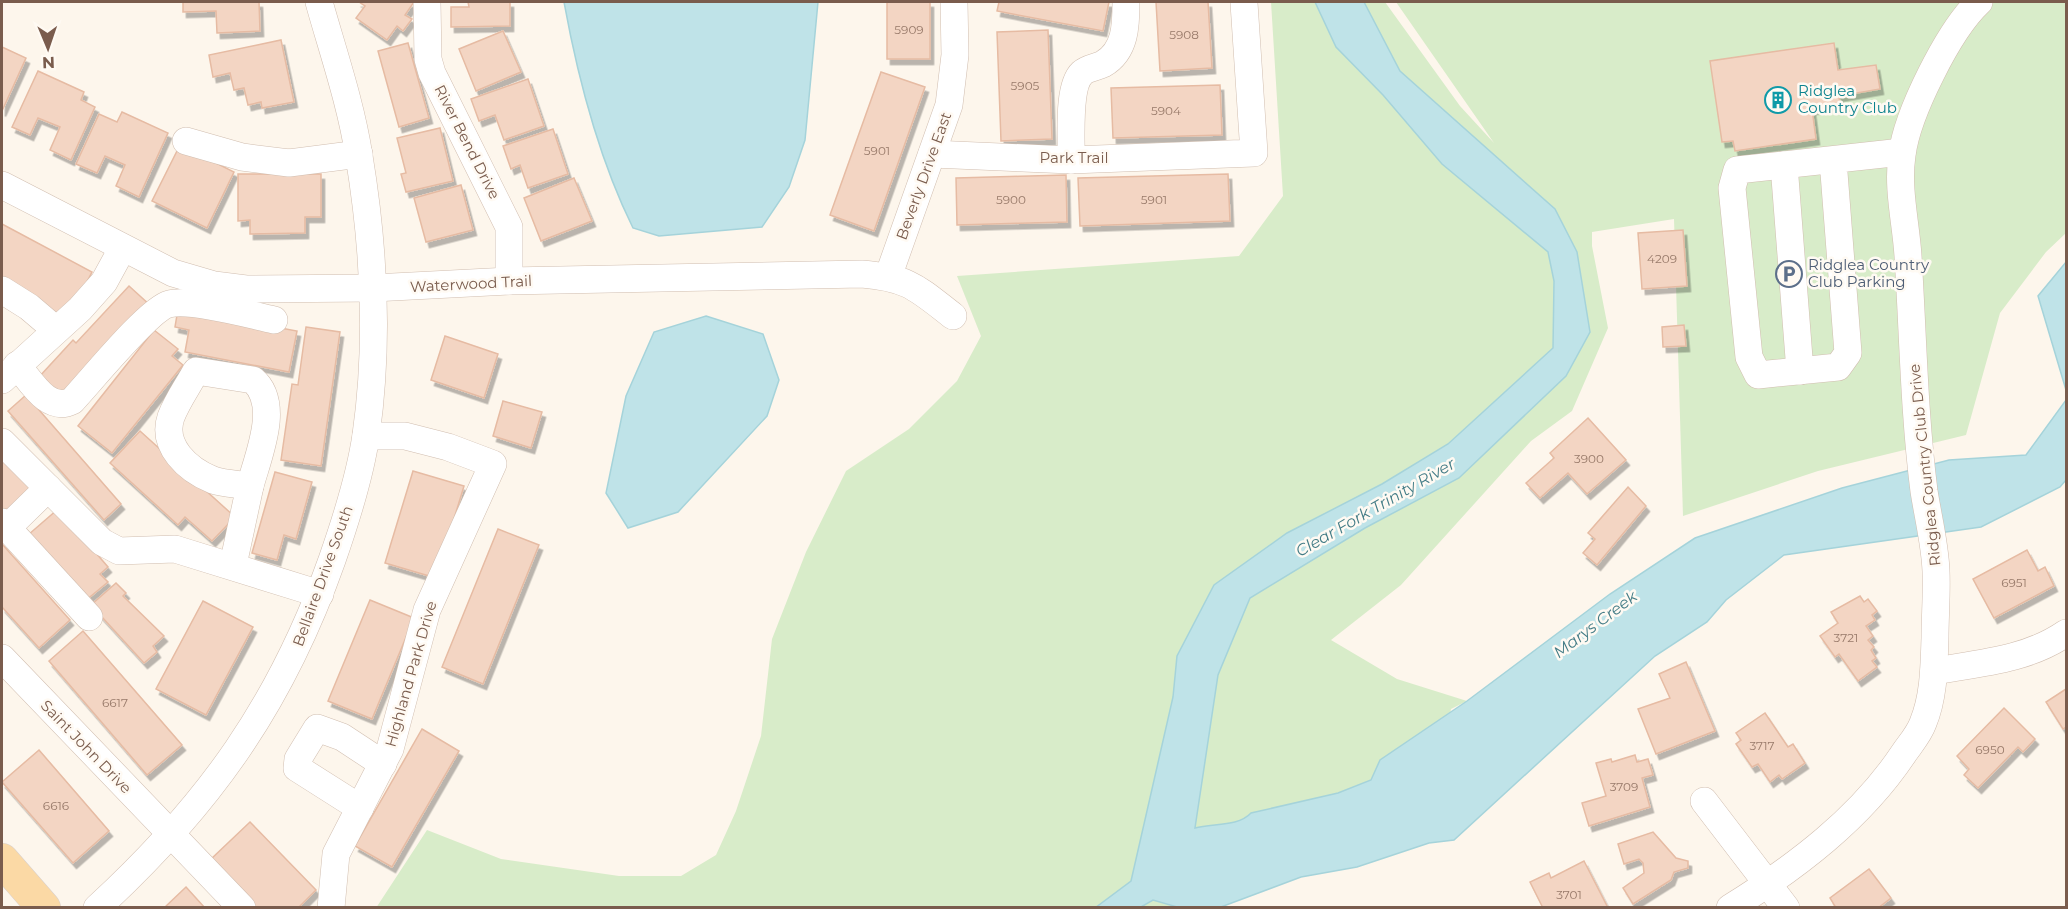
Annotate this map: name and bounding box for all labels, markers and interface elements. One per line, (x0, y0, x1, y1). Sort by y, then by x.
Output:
north arrow (18, 18, 78, 78)
house number: 5909 (894, 22, 924, 37)
house number: 5908 (1169, 27, 1199, 42)
text: N (42, 53, 55, 72)
house number: 5905 (1011, 78, 1040, 93)
street label: River Bend Drive (430, 81, 504, 202)
place label: Ridglea Country Club (1798, 81, 1897, 117)
building icon: Ridglea Country Club (1763, 85, 1793, 115)
house number: 5904 (1151, 103, 1181, 118)
street label: Beverly Drive East (892, 109, 955, 242)
house number: 5901 (864, 143, 890, 158)
street label: Park Trail (1040, 148, 1108, 167)
house number: 5900 (996, 192, 1026, 207)
house number: 5901 (1141, 192, 1167, 207)
house number: 4209 (1647, 251, 1677, 266)
place label: Ridglea Country Club Parking (1808, 255, 1930, 291)
parking icon: Ridglea Country Club Parking (1774, 259, 1804, 289)
street label: Waterwood Trail (409, 271, 533, 296)
street label: Ridglea Country Club Drive (1904, 363, 1945, 567)
house number: 3900 (1574, 451, 1604, 466)
water label: Clear Fork Trinity River (1292, 454, 1459, 561)
street label: Bellaire Drive South (288, 503, 357, 649)
house number: 6951 (2001, 575, 2027, 590)
water label: Marys Creek (1550, 586, 1642, 662)
street label: Highland Park Drive (381, 599, 440, 749)
house number: 3721 (1834, 630, 1858, 645)
house number: 6617 (102, 695, 128, 710)
street label: Saint John Drive (37, 696, 136, 797)
house number: 3717 (1749, 738, 1775, 753)
house number: 6950 (1975, 742, 2005, 757)
house number: 3709 (1610, 779, 1638, 794)
house number: 6616 (43, 798, 69, 813)
house number: 3701 (1556, 887, 1582, 902)

